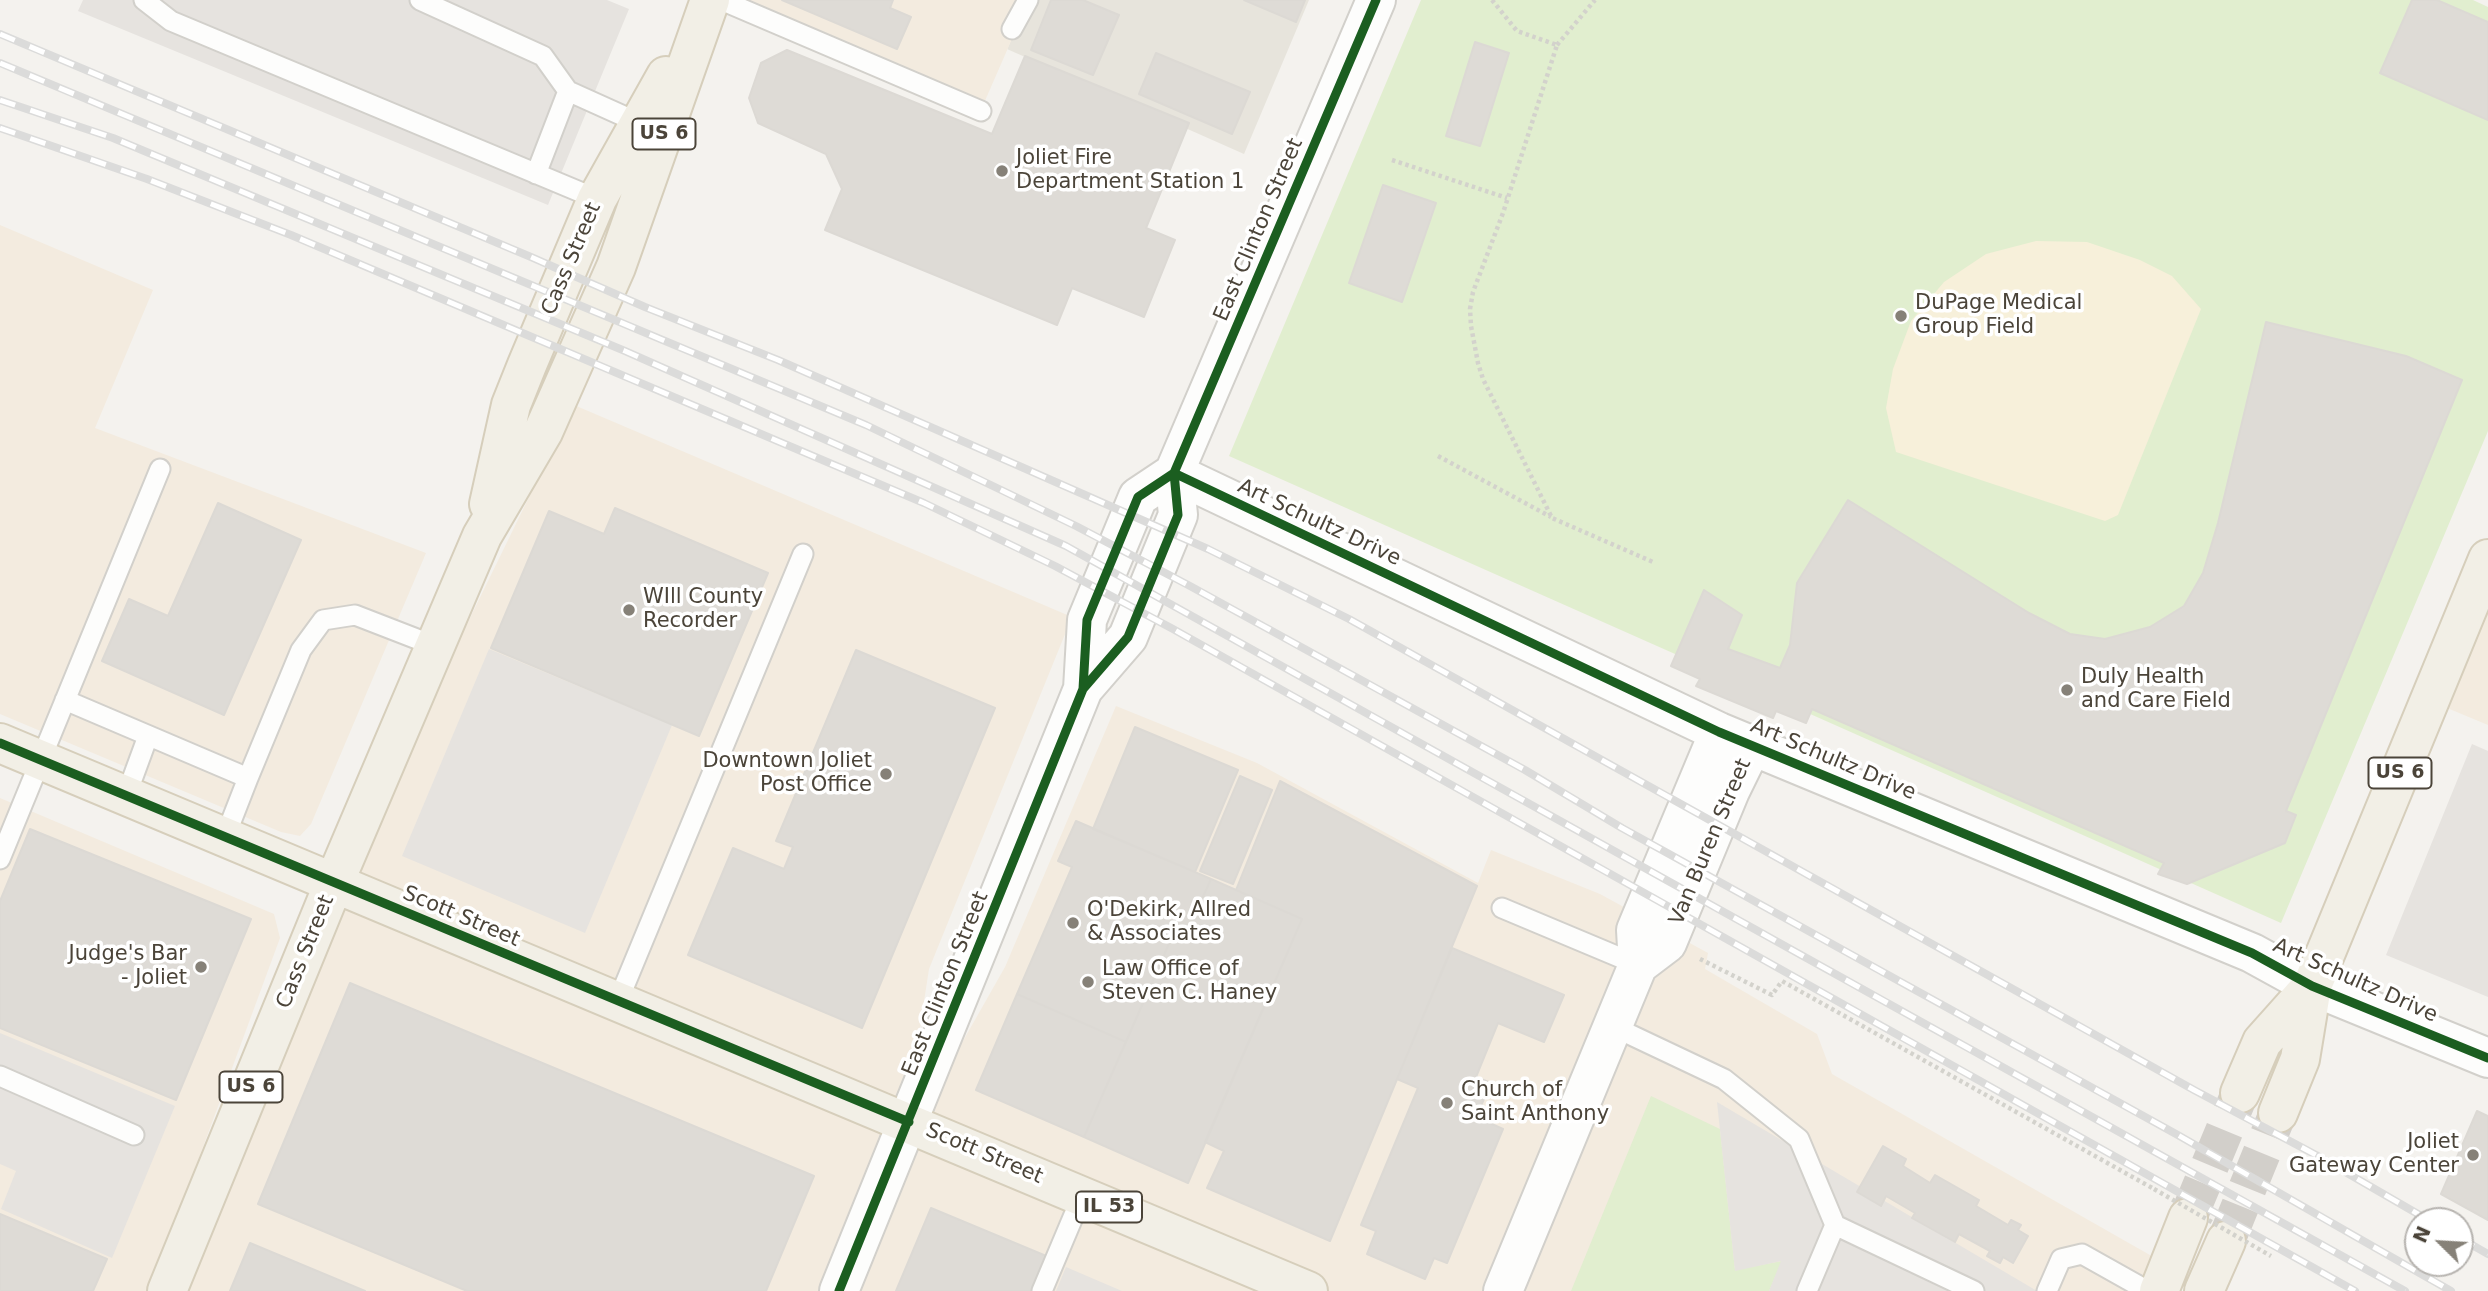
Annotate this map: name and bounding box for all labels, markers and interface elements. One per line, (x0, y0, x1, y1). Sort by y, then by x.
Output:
road number: US 6 (632, 118, 696, 150)
street label: East Clinton Street (1209, 135, 1309, 325)
place label: Joliet Fire Department Station 1 (1016, 146, 1244, 196)
marker: Joliet Fire Department Station 1 (994, 163, 1010, 179)
street label: Cass Street (537, 199, 607, 319)
place label: DuPage Medical Group Field (1915, 291, 2082, 341)
marker: DuPage Medical Group Field (1893, 308, 1909, 324)
street label: Art Schultz Drive (1233, 474, 1405, 572)
place label: WIll County Recorder (643, 585, 763, 635)
marker: WIll County Recorder (621, 602, 637, 618)
place label: Duly Health and Care Field (2081, 665, 2231, 715)
marker: Duly Health and Care Field (2059, 682, 2075, 698)
street label: Art Schultz Drive (1747, 714, 1919, 806)
place label: Downtown Joliet Post Office (702, 749, 872, 799)
street label: Van Buren Street (1665, 755, 1757, 929)
road number: US 6 (2368, 758, 2432, 788)
marker: Downtown Joliet Post Office (878, 766, 894, 782)
street label: Scott Street (399, 881, 523, 953)
street label: East Clinton Street (898, 888, 994, 1080)
street label: Cass Street (272, 892, 340, 1012)
place label: O'Dekirk, Allred & Associates (1087, 898, 1251, 948)
marker: O'Dekirk, Allred & Associates (1065, 915, 1081, 931)
street label: Art Schultz Drive (2269, 933, 2441, 1029)
place label: Judge's Bar - Joliet (69, 942, 187, 992)
place label: Law Office of Steven C. Haney (1102, 957, 1277, 1007)
marker: Judge's Bar - Joliet (193, 959, 209, 975)
marker: Law Office of Steven C. Haney (1080, 974, 1096, 990)
road number: US 6 (219, 1072, 282, 1102)
place label: Church of Saint Anthony (1461, 1078, 1609, 1128)
marker: Church of Saint Anthony (1439, 1095, 1455, 1111)
street label: Scott Street (922, 1118, 1046, 1190)
place label: Joliet Gateway Center (2289, 1130, 2459, 1180)
marker: Joliet Gateway Center (2465, 1147, 2481, 1163)
road number: IL 53 (1076, 1191, 1142, 1222)
north arrow (2404, 1207, 2474, 1277)
text: N (2408, 1223, 2435, 1246)

